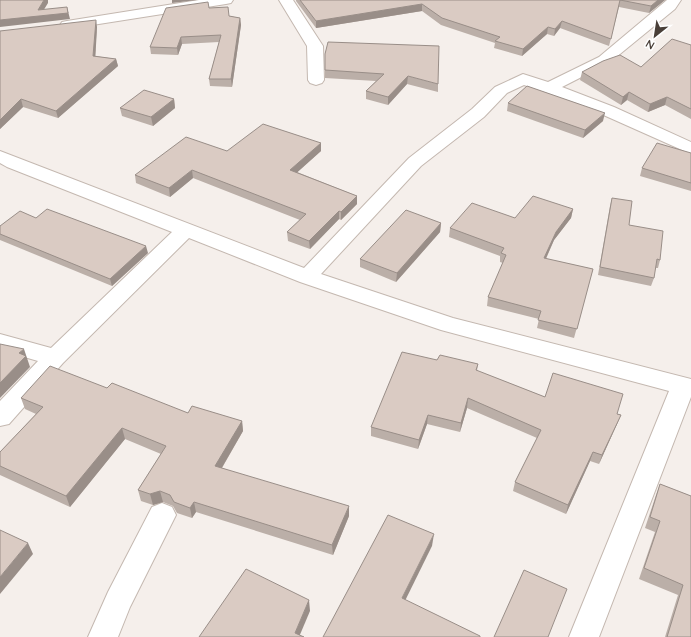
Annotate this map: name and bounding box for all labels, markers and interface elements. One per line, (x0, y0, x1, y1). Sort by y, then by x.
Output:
north arrow (635, 16, 675, 56)
text: N (643, 37, 657, 53)

